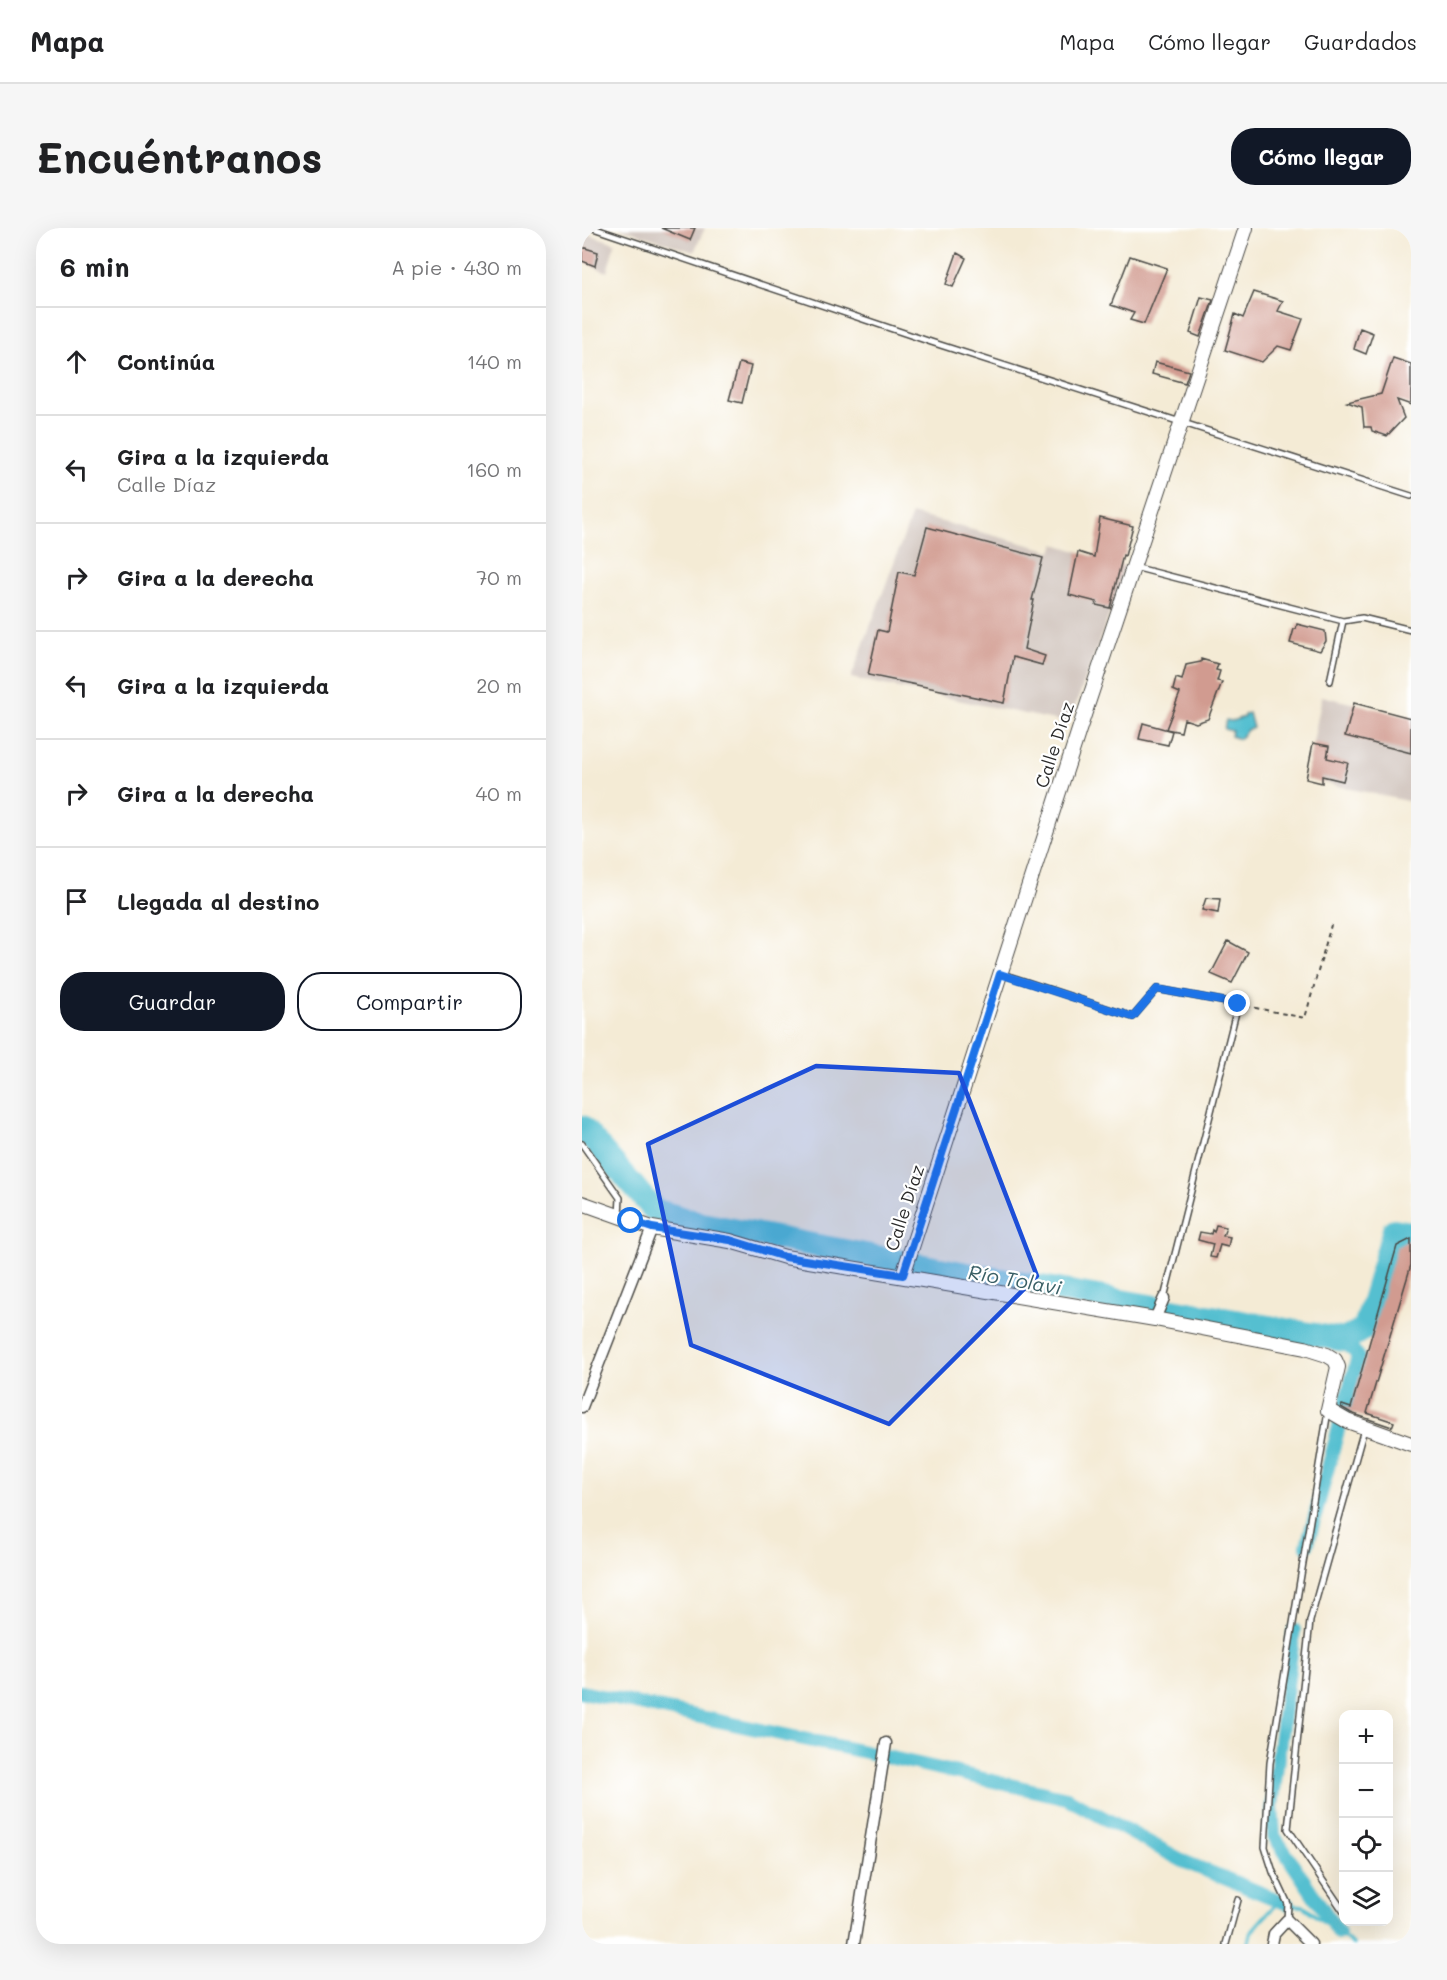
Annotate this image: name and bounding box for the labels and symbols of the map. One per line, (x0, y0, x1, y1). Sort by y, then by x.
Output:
street label: Calle Díaz (1029, 699, 1079, 791)
route end (1224, 990, 1250, 1016)
street label: Calle Díaz (879, 1162, 929, 1254)
route start (617, 1207, 643, 1233)
water label: Río Tolavi (966, 1258, 1065, 1300)

